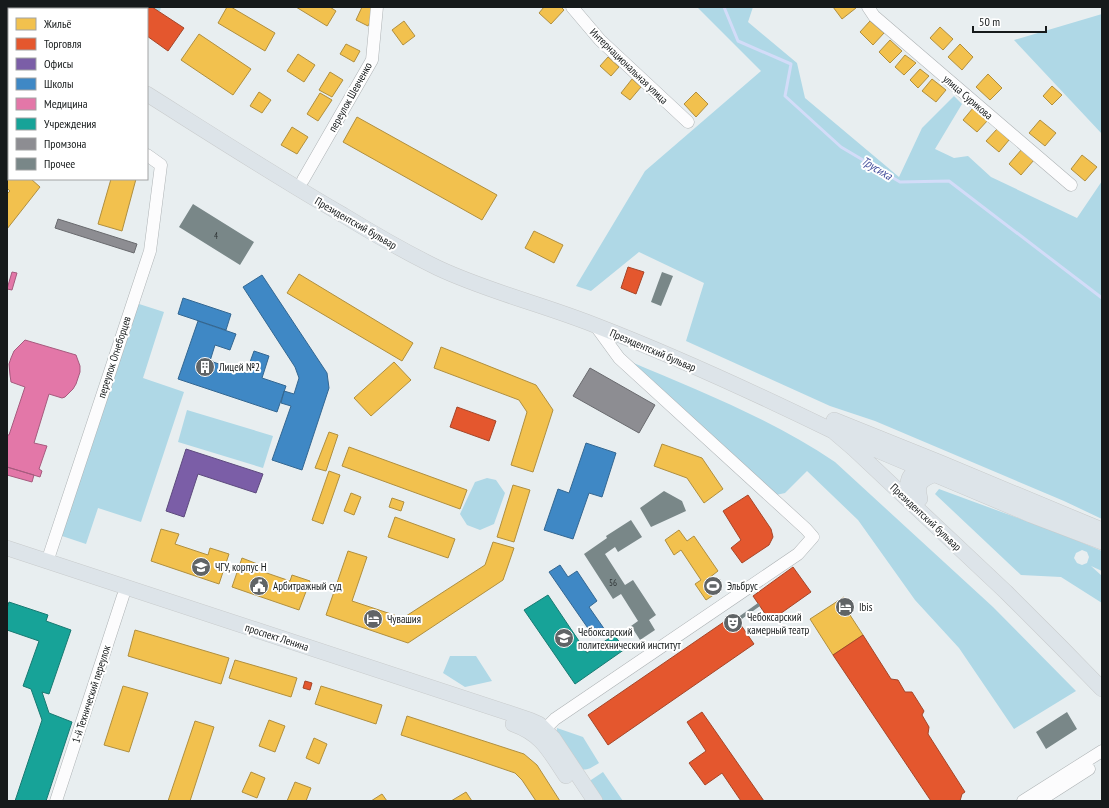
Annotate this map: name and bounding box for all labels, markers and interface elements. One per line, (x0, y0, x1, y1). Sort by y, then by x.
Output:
legend (8, 8, 148, 180)
scale bar (973, 8, 1046, 34)
text: 50 m (979, 14, 1000, 29)
text: Жильё (43, 16, 71, 31)
street label: Интернациональная улица (587, 25, 671, 107)
text: Торговля (44, 36, 82, 51)
text: Офисы (44, 56, 73, 71)
street label: переулок Шевченко (325, 59, 375, 134)
street label: улица Сурикова (940, 72, 996, 122)
text: Школы (44, 76, 73, 91)
text: Медицина (44, 96, 88, 111)
text: Учреждения (44, 116, 97, 131)
text: Промзона (44, 136, 87, 151)
water label: Трусиха (859, 153, 896, 184)
text: Прочее (44, 156, 75, 171)
street label: Президентский бульвар (312, 194, 400, 252)
house number: 4 (214, 230, 218, 241)
street label: переулок Огнеборцев (94, 314, 134, 400)
street label: Президентский бульвар (608, 326, 698, 375)
building icon: Лицей №2 (194, 356, 216, 378)
place label: Лицей №2 (218, 360, 260, 374)
street label: Президентский бульвар (887, 480, 965, 554)
school or university icon: ЧГУ, корпус Н (190, 556, 212, 578)
place label: ЧГУ, корпус Н (215, 560, 267, 574)
public building icon: Арбитражный суд (248, 575, 270, 597)
sports icon: Эльбрус (702, 575, 724, 597)
house number: 56 (609, 577, 617, 588)
place label: Арбитражный суд (273, 579, 342, 593)
place label: Эльбрус (727, 579, 758, 593)
hotel icon: Ibis (834, 596, 856, 618)
place label: Ibis (859, 600, 873, 614)
hotel icon: Чувашия (362, 608, 384, 630)
place label: Чебоксарский камерный театр (747, 610, 809, 637)
place label: Чувашия (387, 612, 421, 626)
theatre icon: Чебоксарский камерный театр (722, 612, 744, 634)
street label: проспект Ленина (243, 620, 311, 654)
place label: Чебоксарский политехнический институт (578, 625, 681, 652)
school or university icon: Чебоксарский политехнический институт (553, 627, 575, 649)
street label: 1-й Технический переулок (69, 643, 114, 745)

